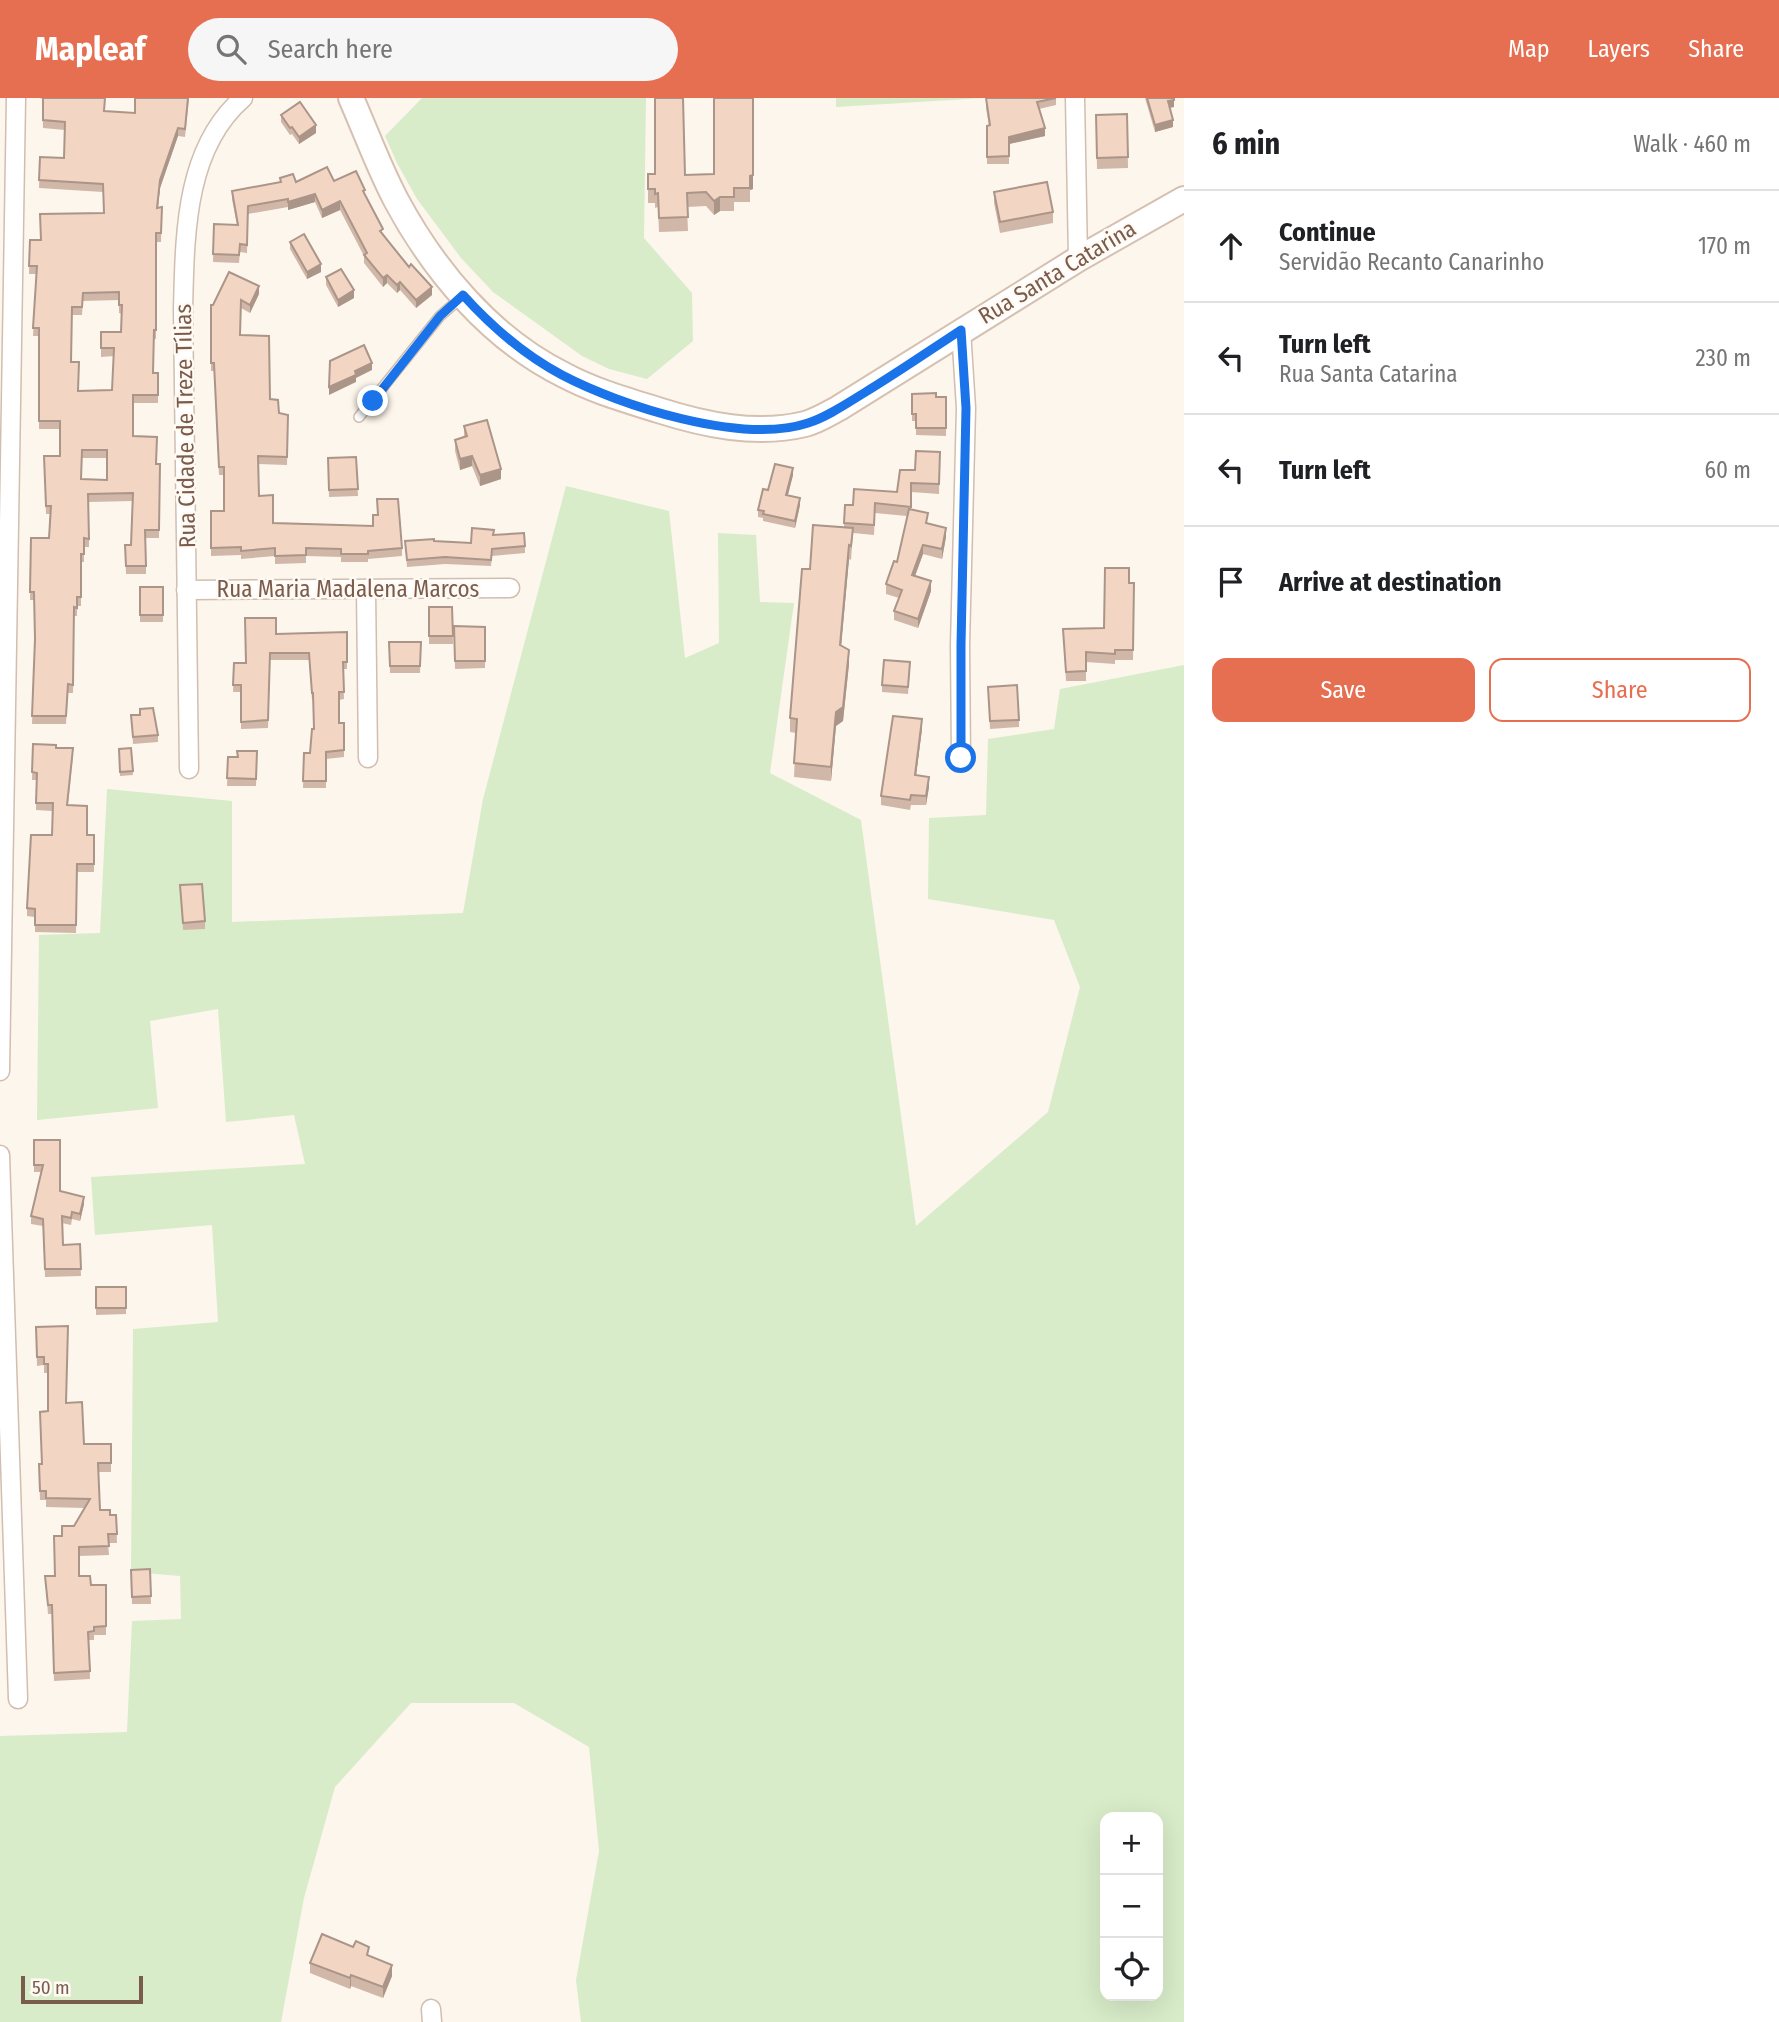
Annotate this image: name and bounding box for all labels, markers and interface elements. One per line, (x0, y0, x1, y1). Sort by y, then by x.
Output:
search box (188, 18, 678, 81)
text: Mapleaf (35, 29, 146, 69)
icon: search (212, 30, 250, 68)
text: Search here (268, 34, 393, 65)
text: Map (1508, 35, 1550, 63)
text: Layers (1588, 35, 1650, 63)
text: Share (1688, 35, 1744, 63)
text: 6 min (1212, 126, 1280, 162)
text: Walk · 460 m (1633, 130, 1751, 158)
street label: Rua Santa Catarina (973, 214, 1141, 330)
text: Continue (1279, 217, 1376, 248)
icon: ahead (1212, 227, 1250, 265)
text: 170 m (1698, 232, 1751, 260)
text: Servidão Recanto Canarinho (1279, 248, 1544, 276)
street label: Rua Cidade de Treze Tílias (169, 304, 201, 548)
text: Turn left (1279, 329, 1371, 360)
icon: left (1212, 339, 1250, 377)
text: 230 m (1695, 344, 1751, 372)
text: Rua Santa Catarina (1279, 360, 1458, 388)
route end (357, 385, 388, 416)
icon: left (1212, 451, 1250, 489)
text: Turn left (1279, 455, 1371, 486)
text: 60 m (1705, 456, 1751, 484)
icon: arrive (1212, 563, 1250, 601)
text: Arrive at destination (1279, 567, 1502, 598)
street label: Rua Maria Madalena Marcos (217, 575, 480, 603)
button: Save (1212, 658, 1475, 722)
button: Share (1489, 658, 1751, 722)
route start (945, 742, 976, 773)
map controls (1100, 1812, 1163, 2001)
button: + (1100, 1812, 1163, 1875)
button: − (1100, 1875, 1163, 1938)
button: locate (1100, 1938, 1163, 2001)
scale bar (21, 1973, 144, 2005)
text: 50 m (32, 1976, 70, 1999)

